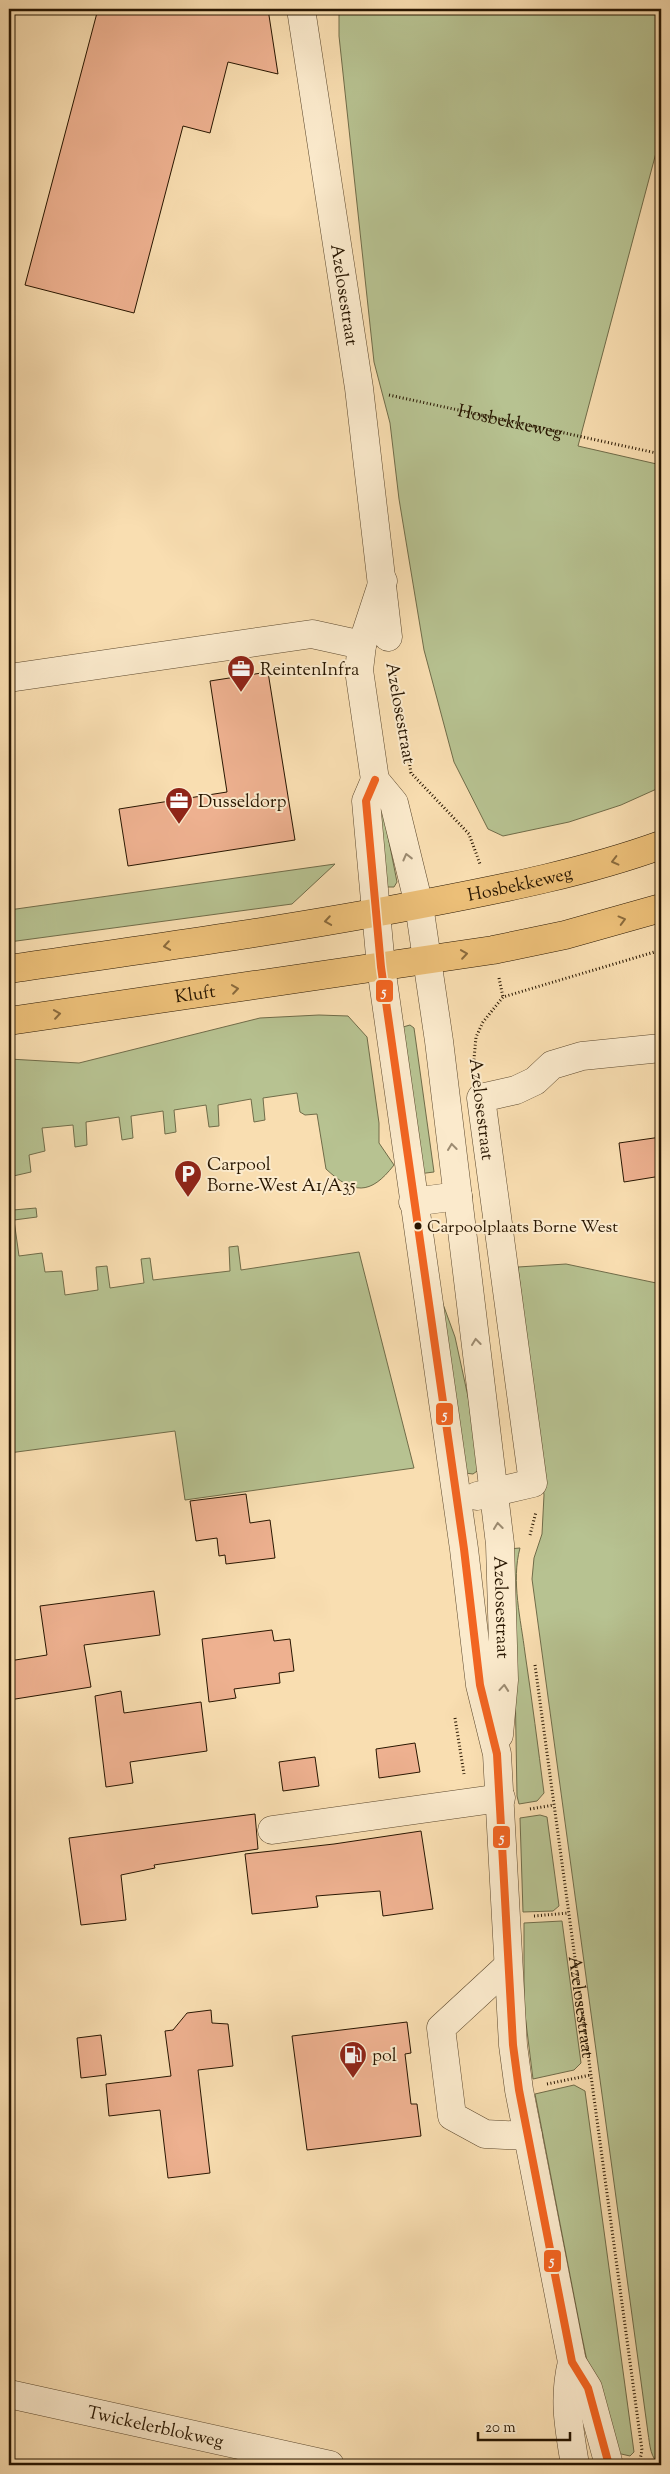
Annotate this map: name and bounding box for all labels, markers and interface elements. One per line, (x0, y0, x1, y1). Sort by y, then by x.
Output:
street label: Azelosestraat (322, 242, 363, 348)
street label: Hosbekkeweg (455, 399, 565, 447)
office icon: ReintenInfra (226, 654, 256, 693)
place label: ReintenInfra (260, 658, 359, 684)
street label: Azelosestraat (377, 661, 421, 766)
office icon: Dusseldorp (164, 786, 194, 825)
place label: Dusseldorp (198, 790, 287, 816)
one-way arrow (402, 853, 413, 862)
one-way arrow (612, 855, 620, 865)
street label: Hosbekkeweg (465, 861, 576, 910)
one-way arrow (323, 915, 332, 925)
one-way arrow (618, 915, 627, 926)
one-way arrow (163, 940, 172, 950)
one-way arrow (459, 950, 468, 960)
line badge: 5 (375, 979, 394, 1003)
street label: Kluft (173, 980, 217, 1012)
text: 5 (381, 983, 387, 1003)
one-way arrow (232, 984, 240, 995)
one-way arrow (53, 1009, 61, 1020)
street label: Azelosestraat (461, 1057, 499, 1162)
one-way arrow (447, 1143, 458, 1151)
place label: Carpool Borne-West A1/A35 (207, 1153, 356, 1200)
parking icon: Carpool Borne-West A1/A35 (173, 1159, 203, 1198)
place label: Carpoolplaats Borne West (427, 1216, 618, 1240)
marker: Carpoolplaats Borne West (413, 1221, 423, 1231)
one-way arrow (471, 1338, 482, 1346)
line badge: 5 (435, 1402, 454, 1426)
text: 5 (442, 1406, 448, 1426)
one-way arrow (493, 1521, 504, 1529)
street label: Azelosestraat (485, 1556, 514, 1659)
one-way arrow (498, 1683, 509, 1691)
line badge: 5 (492, 1825, 511, 1849)
text: 5 (499, 1829, 505, 1849)
street label: Azelosestraat (560, 1955, 599, 2060)
fuel station icon: pol (338, 2040, 368, 2079)
place label: pol (372, 2044, 397, 2070)
line badge: 5 (543, 2249, 562, 2273)
text: 5 (549, 2252, 555, 2272)
street label: Twickelerblokweg (84, 2401, 226, 2456)
scale bar (478, 2409, 570, 2441)
text: 20 m (485, 2418, 516, 2439)

